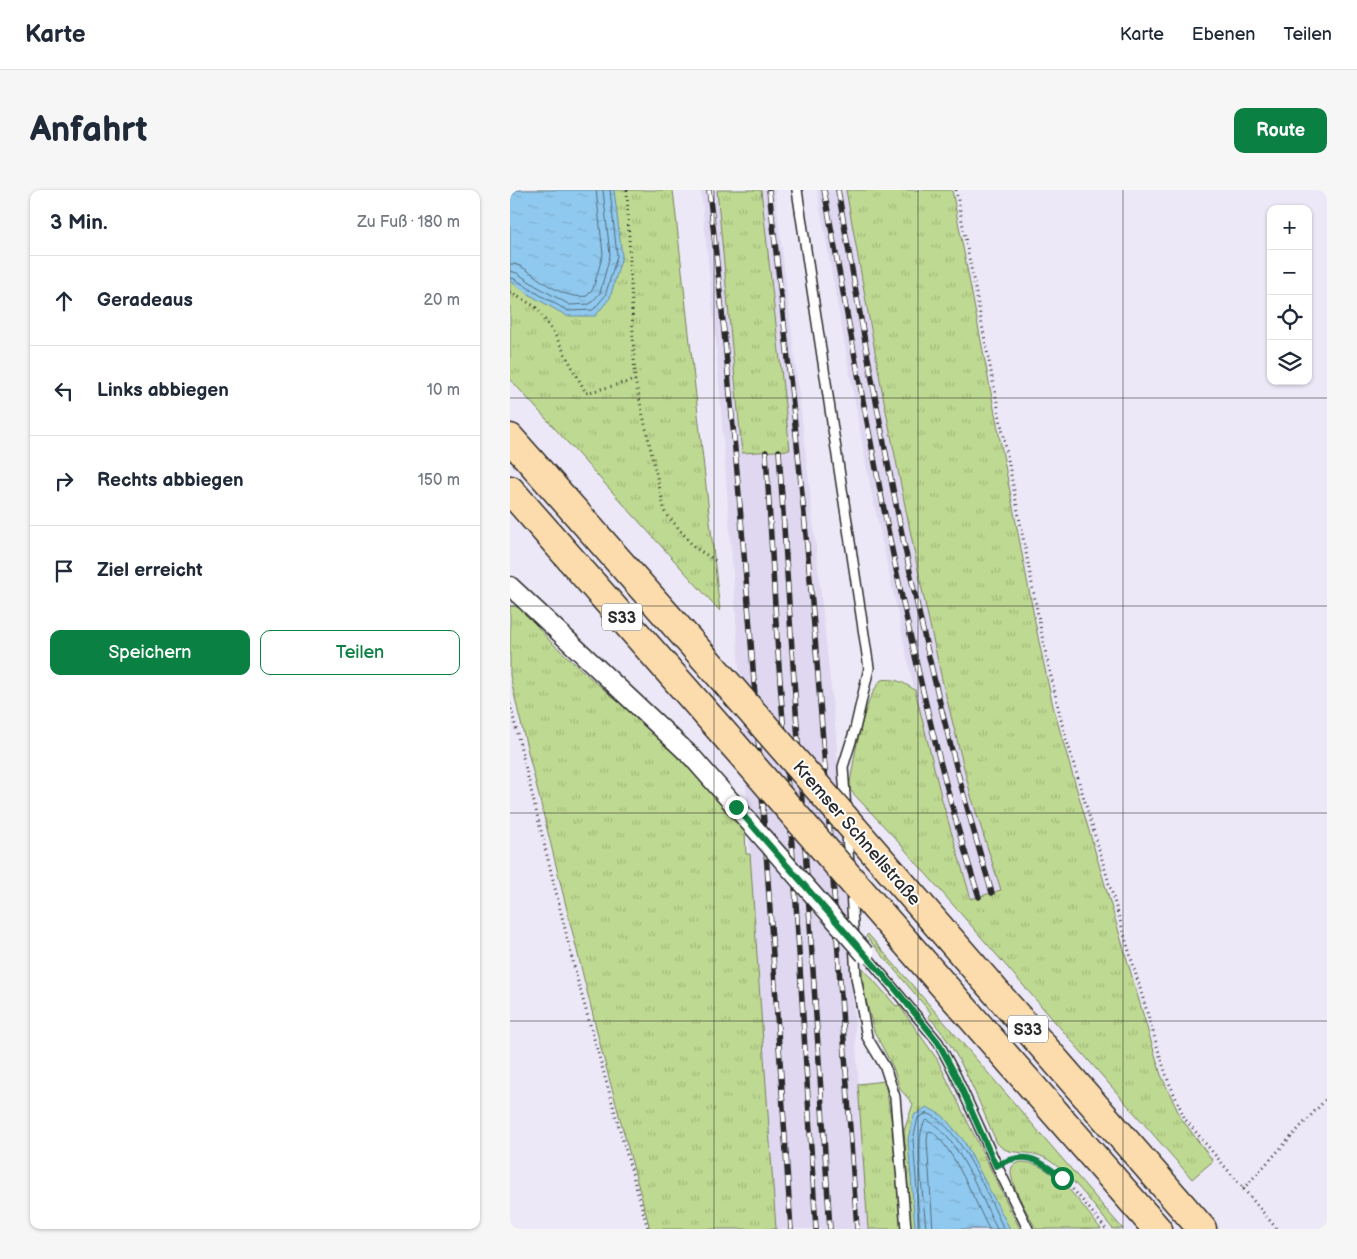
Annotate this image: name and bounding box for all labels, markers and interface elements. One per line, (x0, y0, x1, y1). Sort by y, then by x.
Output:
text: Karte (25, 20, 86, 49)
text: Karte (1120, 24, 1164, 45)
text: Ebenen (1192, 24, 1255, 45)
text: Teilen (1283, 24, 1332, 45)
button: Route (1234, 108, 1327, 153)
text: Anfahrt (30, 109, 148, 152)
map controls (1267, 205, 1312, 385)
button: + (1267, 205, 1312, 250)
text: 3 Min. (50, 210, 108, 235)
text: Zu Fuß · 180 m (357, 213, 460, 232)
button: − (1267, 250, 1312, 295)
icon: ahead (50, 287, 78, 315)
text: Geradeaus (97, 289, 193, 312)
text: 20 m (424, 291, 460, 310)
button: locate (1267, 295, 1312, 340)
button: layers (1267, 340, 1312, 385)
icon: left (50, 377, 78, 405)
text: Links abbiegen (97, 379, 229, 402)
text: 10 m (427, 381, 460, 400)
icon: right (50, 467, 78, 495)
text: Rechts abbiegen (97, 469, 244, 492)
text: 150 m (418, 471, 460, 490)
icon: arrive (50, 557, 78, 585)
text: Ziel erreicht (97, 559, 203, 582)
road number: S33 (602, 604, 642, 631)
button: Speichern (50, 630, 250, 675)
button: Teilen (260, 630, 460, 675)
street label: Kremser Schnellstraße (788, 757, 925, 910)
route end (725, 796, 748, 819)
road number: S33 (1008, 1016, 1048, 1042)
route start (1051, 1167, 1074, 1190)

